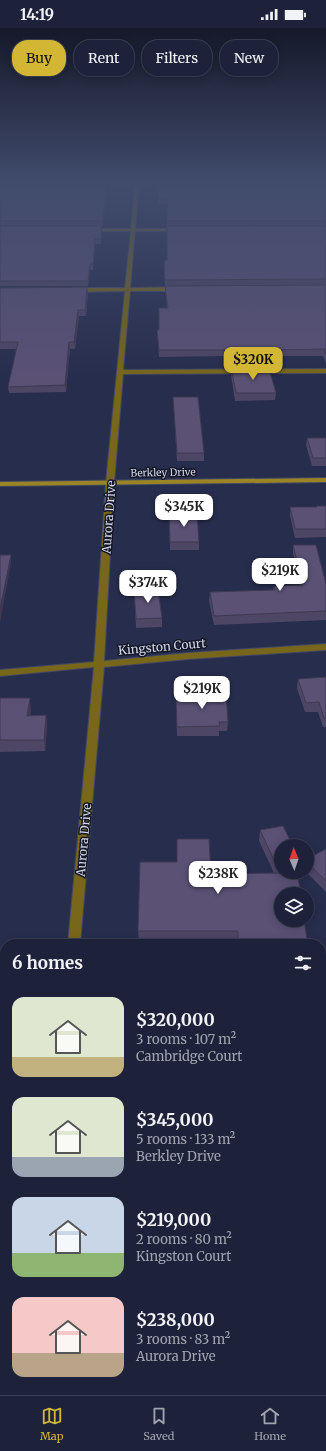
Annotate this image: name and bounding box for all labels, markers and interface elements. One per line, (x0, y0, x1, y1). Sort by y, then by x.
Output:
text: 14:19 (20, 5, 54, 24)
chip: Buy (12, 40, 66, 76)
chip: Rent (74, 40, 134, 76)
chip: Filters (142, 40, 212, 76)
chip: New (220, 40, 278, 76)
pin: $320K (225, 347, 281, 381)
text: $320K (233, 351, 273, 368)
street label: Berkley Drive (130, 465, 196, 480)
street label: Aurora Drive (98, 480, 119, 555)
pin: $345K (156, 494, 212, 528)
text: $345K (164, 498, 204, 515)
pin: $219K (252, 558, 308, 592)
text: $219K (261, 562, 299, 579)
pin: $374K (120, 570, 176, 604)
text: $374K (128, 574, 168, 591)
street label: Kingston Court (118, 635, 207, 658)
pin: $219K (174, 676, 230, 710)
text: $219K (183, 680, 221, 697)
street label: Aurora Drive (73, 803, 94, 878)
north arrow (274, 839, 314, 879)
map controls (274, 839, 314, 927)
pin: $238K (190, 861, 246, 895)
text: $238K (198, 865, 238, 882)
button: layers (274, 887, 314, 927)
text: 6 homes (12, 952, 83, 974)
icon: filters (292, 952, 314, 974)
text: $320,000 (136, 1009, 215, 1031)
icon: home (44, 1013, 92, 1061)
text: 3 rooms · 107 m² (136, 1031, 236, 1048)
text: Cambridge Court (136, 1048, 242, 1065)
text: $345,000 (136, 1109, 213, 1131)
icon: home (44, 1113, 92, 1161)
text: 5 rooms · 133 m² (136, 1131, 235, 1148)
text: Berkley Drive (136, 1148, 221, 1165)
text: $219,000 (136, 1209, 211, 1231)
icon: home (44, 1213, 92, 1261)
text: 2 rooms · 80 m² (136, 1231, 232, 1248)
text: Kingston Court (136, 1248, 231, 1265)
text: $238,000 (136, 1309, 215, 1331)
icon: home (44, 1313, 92, 1361)
text: 3 rooms · 83 m² (136, 1331, 230, 1348)
text: Aurora Drive (136, 1348, 216, 1365)
tab: Map (40, 1405, 63, 1443)
tab: Saved (143, 1405, 174, 1443)
tab: Home (254, 1405, 286, 1443)

